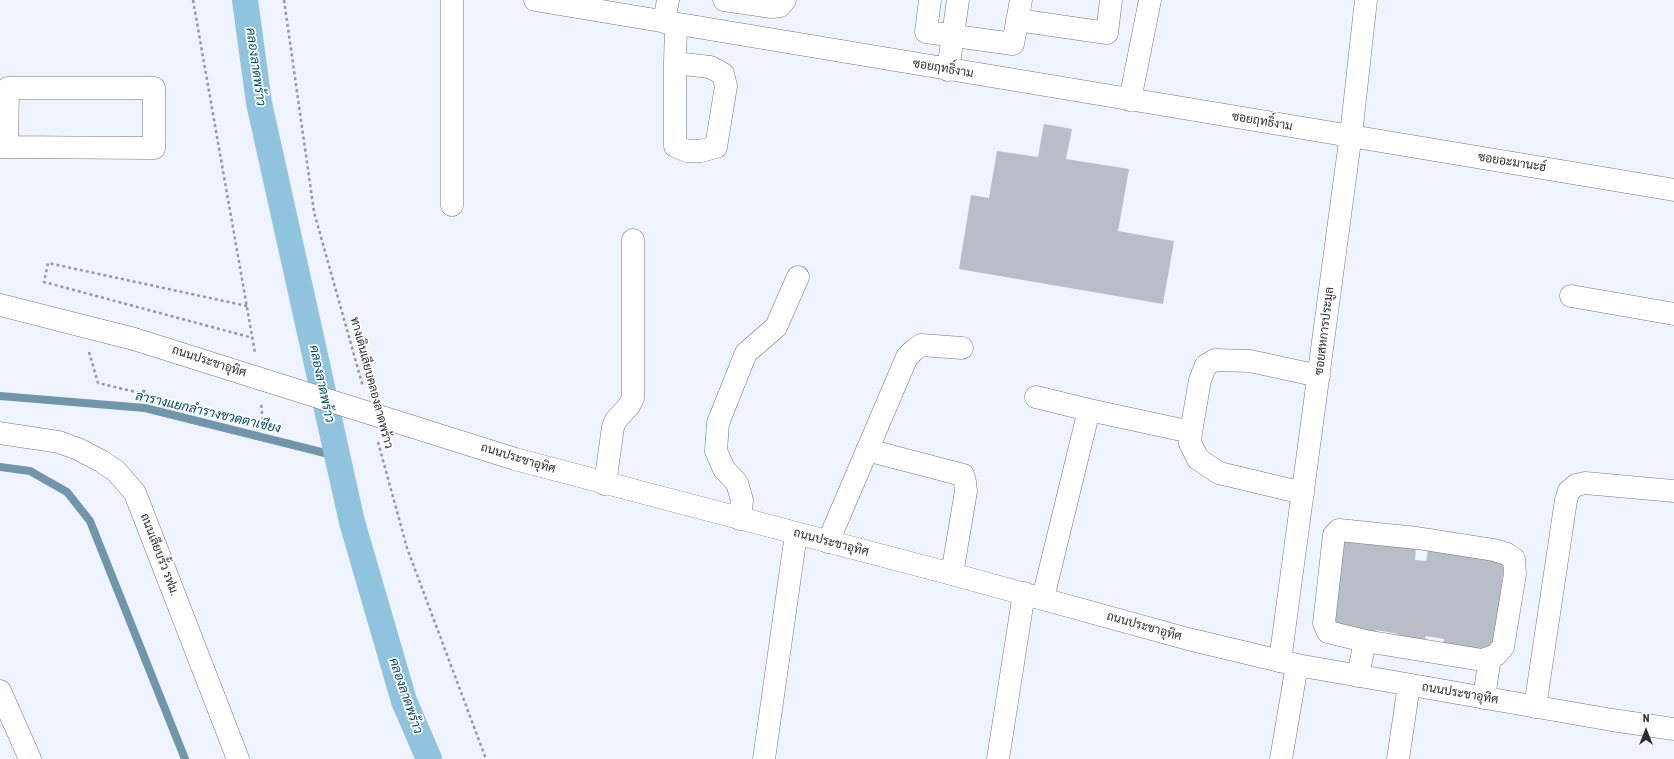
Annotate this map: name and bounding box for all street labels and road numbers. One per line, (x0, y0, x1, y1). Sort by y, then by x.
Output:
street label: ซอยฤทธิ์งาม (912, 57, 974, 81)
street label: ซอยฤทธิ์งาม (1231, 110, 1293, 134)
street label: ซอยอะมานะฮ์ (1477, 151, 1547, 175)
street label: ซอยสหการประมูล (1312, 286, 1338, 376)
street label: ทางเดินเลียบคลองลาดพร้าว (346, 316, 396, 450)
street label: ถนนประชาอุทิศ (170, 343, 248, 381)
street label: ถนนประชาอุทิศ (479, 441, 557, 477)
street label: ถนนเลียบรั้ว รฟม. (137, 512, 181, 598)
street label: ถนนประชาอุทิศ (792, 526, 870, 560)
street label: ถนนประชาอุทิศ (1105, 609, 1183, 645)
street label: ถนนประชาอุทิศ (1421, 680, 1499, 708)

